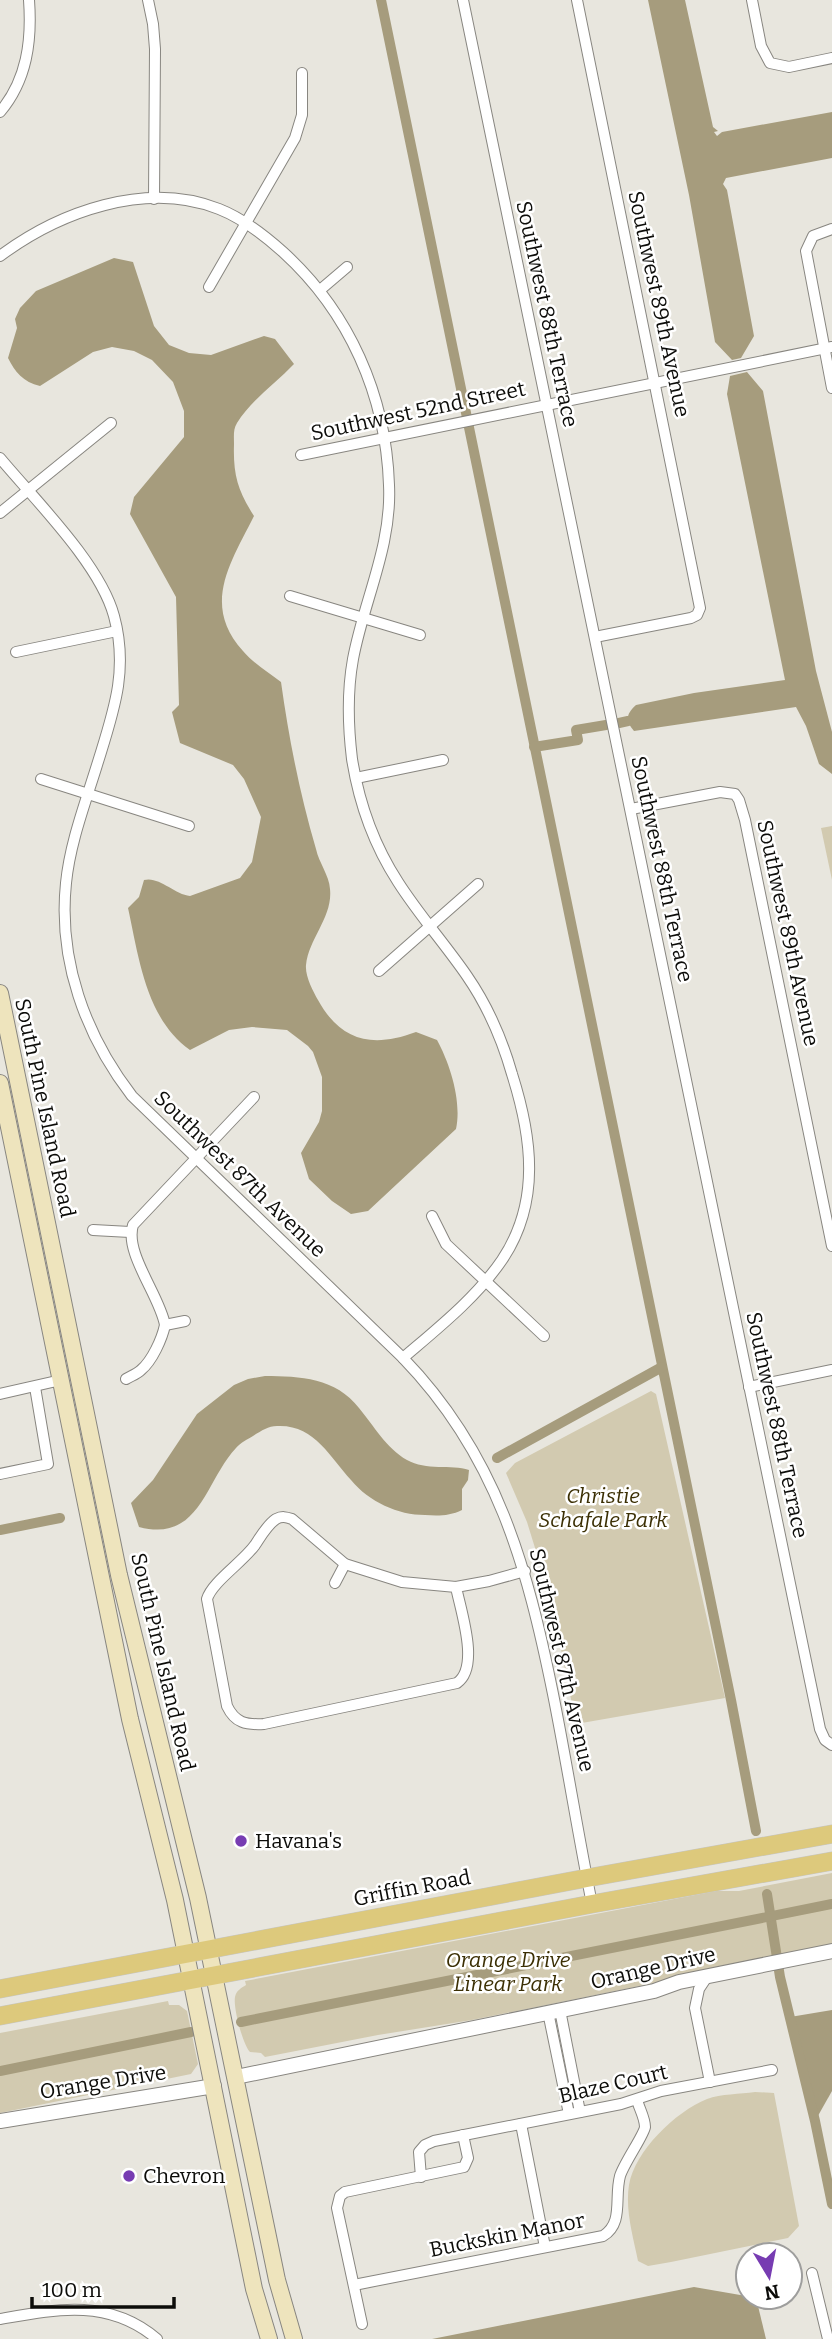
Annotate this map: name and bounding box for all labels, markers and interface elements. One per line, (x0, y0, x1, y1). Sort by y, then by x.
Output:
street label: Southwest 89th Avenue (622, 189, 696, 419)
street label: Southwest 88th Terrace (510, 199, 584, 429)
street label: Southwest 52nd Street (308, 375, 528, 446)
street label: Southwest 88th Terrace (625, 754, 699, 984)
street label: Southwest 89th Avenue (751, 818, 825, 1048)
street label: South Pine Island Road (9, 996, 81, 1220)
street label: Southwest 87th Avenue (149, 1085, 331, 1263)
street label: Southwest 88th Terrace (740, 1310, 814, 1540)
park label: Christie Schafale Park (538, 1483, 668, 1533)
street label: Southwest 87th Avenue (524, 1546, 600, 1774)
street label: South Pine Island Road (125, 1550, 201, 1774)
place label: Havana's (255, 1828, 342, 1854)
marker: Havana's (233, 1833, 249, 1849)
street label: Griffin Road (351, 1864, 473, 1912)
street label: Orange Drive (588, 1941, 718, 1995)
park label: Orange Drive Linear Park (446, 1947, 571, 1997)
street label: Orange Drive (38, 2059, 168, 2105)
street label: Blaze Court (556, 2059, 671, 2109)
place label: Chevron (143, 2163, 225, 2189)
marker: Chevron (121, 2168, 137, 2184)
street label: Buckskin Manor (427, 2207, 587, 2263)
north arrow (734, 2241, 804, 2311)
scale bar (32, 2266, 173, 2310)
text: 100 m (42, 2277, 102, 2303)
text: N (762, 2280, 781, 2305)

